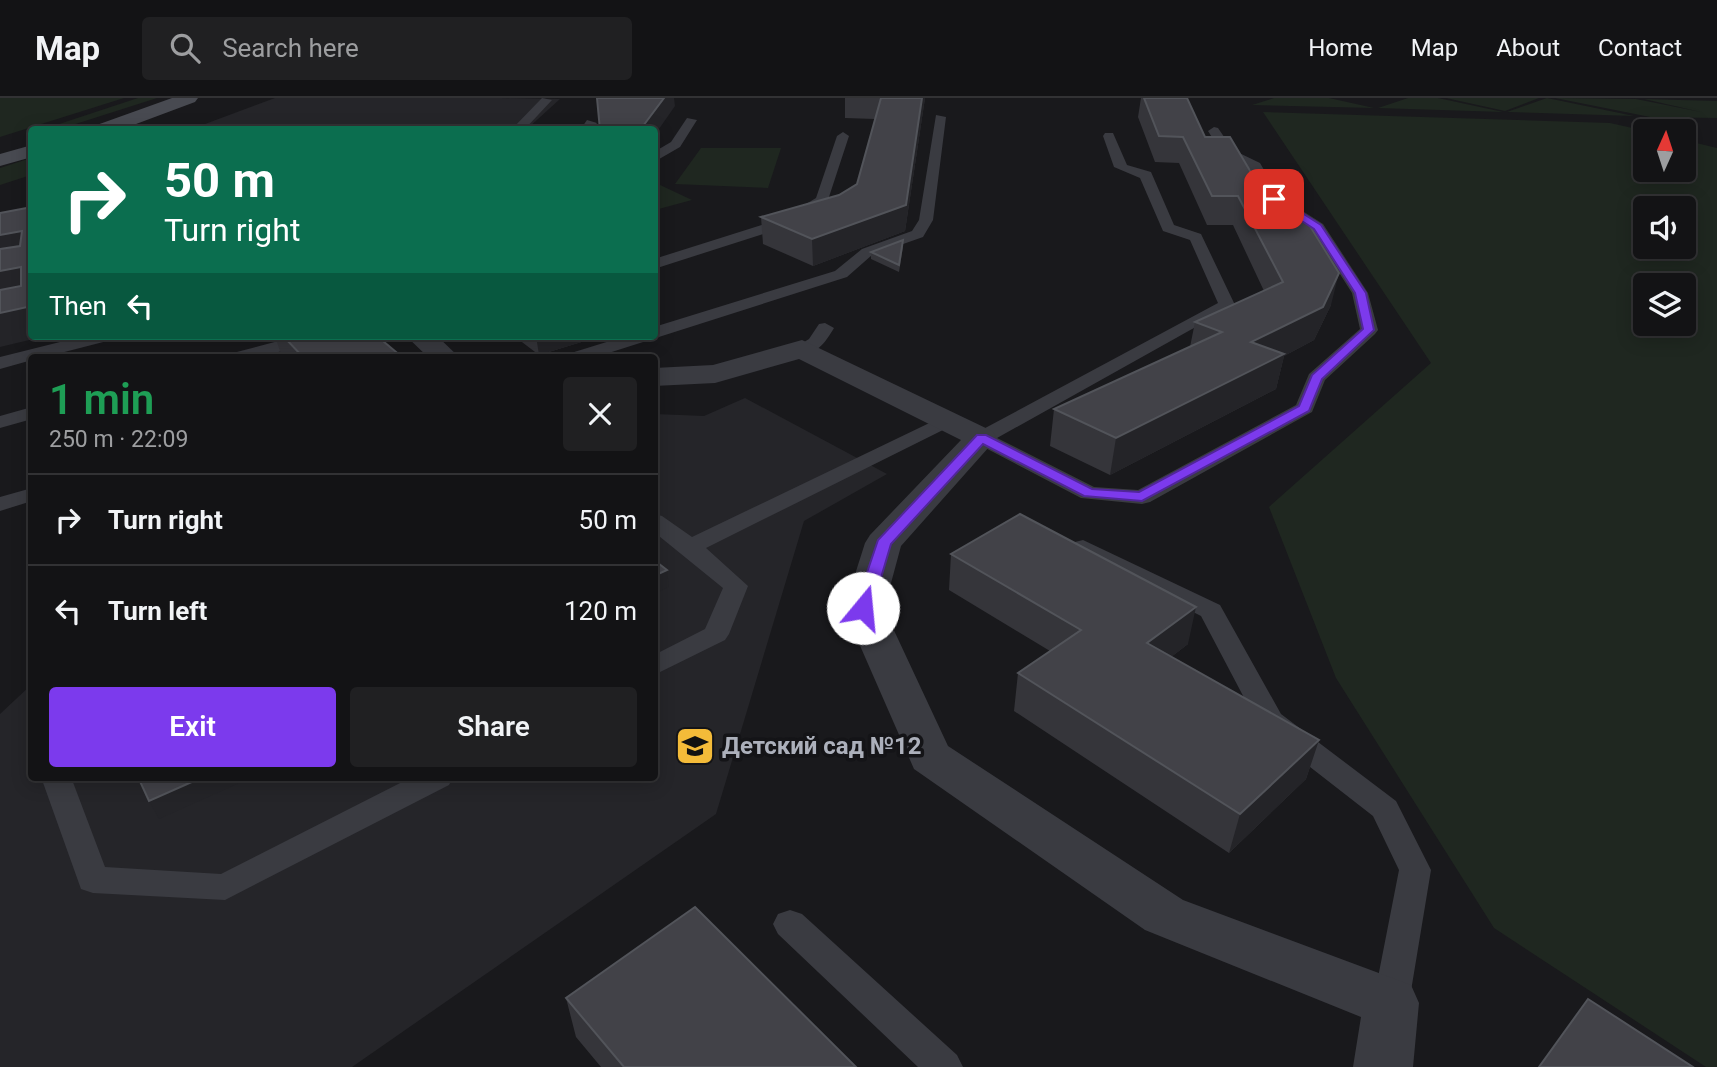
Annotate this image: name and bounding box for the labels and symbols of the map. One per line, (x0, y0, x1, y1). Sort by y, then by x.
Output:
north arrow (1633, 119, 1696, 182)
pin (1244, 169, 1304, 229)
position arrow (826, 571, 900, 645)
school or university icon: Детский сад №12 (674, 725, 716, 767)
place label: Детский сад №12 (722, 732, 922, 760)

